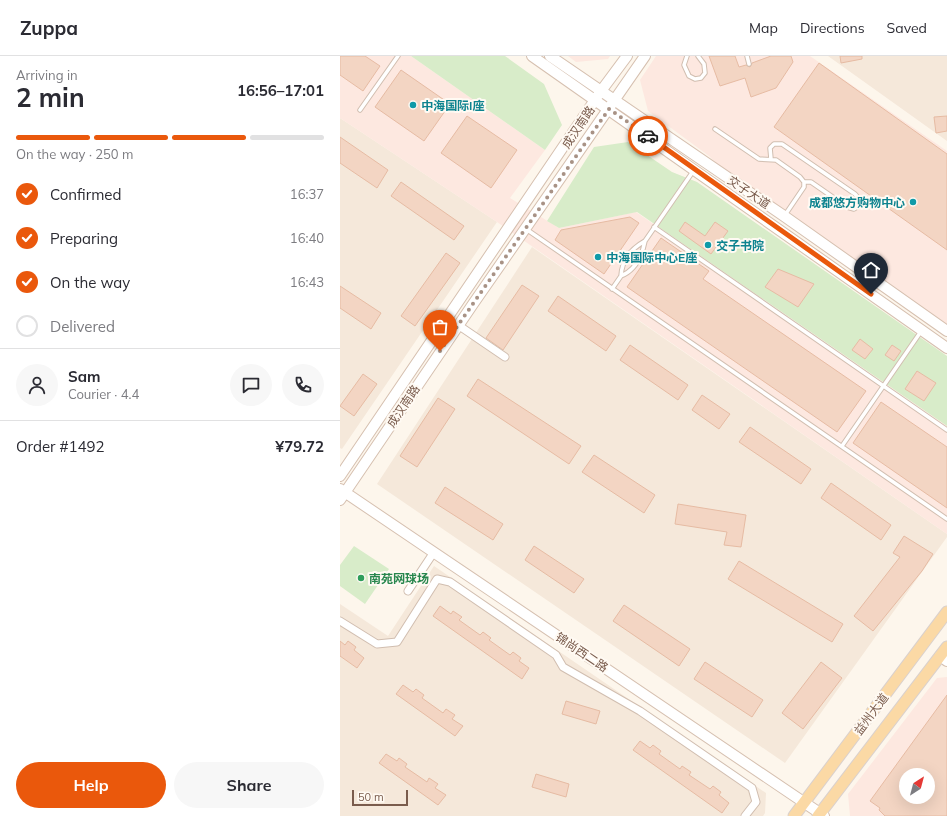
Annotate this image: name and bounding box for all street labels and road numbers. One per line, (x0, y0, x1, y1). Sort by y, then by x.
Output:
street label: 成汉南路 (558, 103, 598, 151)
street label: 交子大道 (725, 172, 773, 212)
street label: 成汉南路 (383, 382, 423, 430)
street label: 锦尚西二路 (553, 629, 611, 675)
street label: 益州大道 (851, 690, 891, 738)

